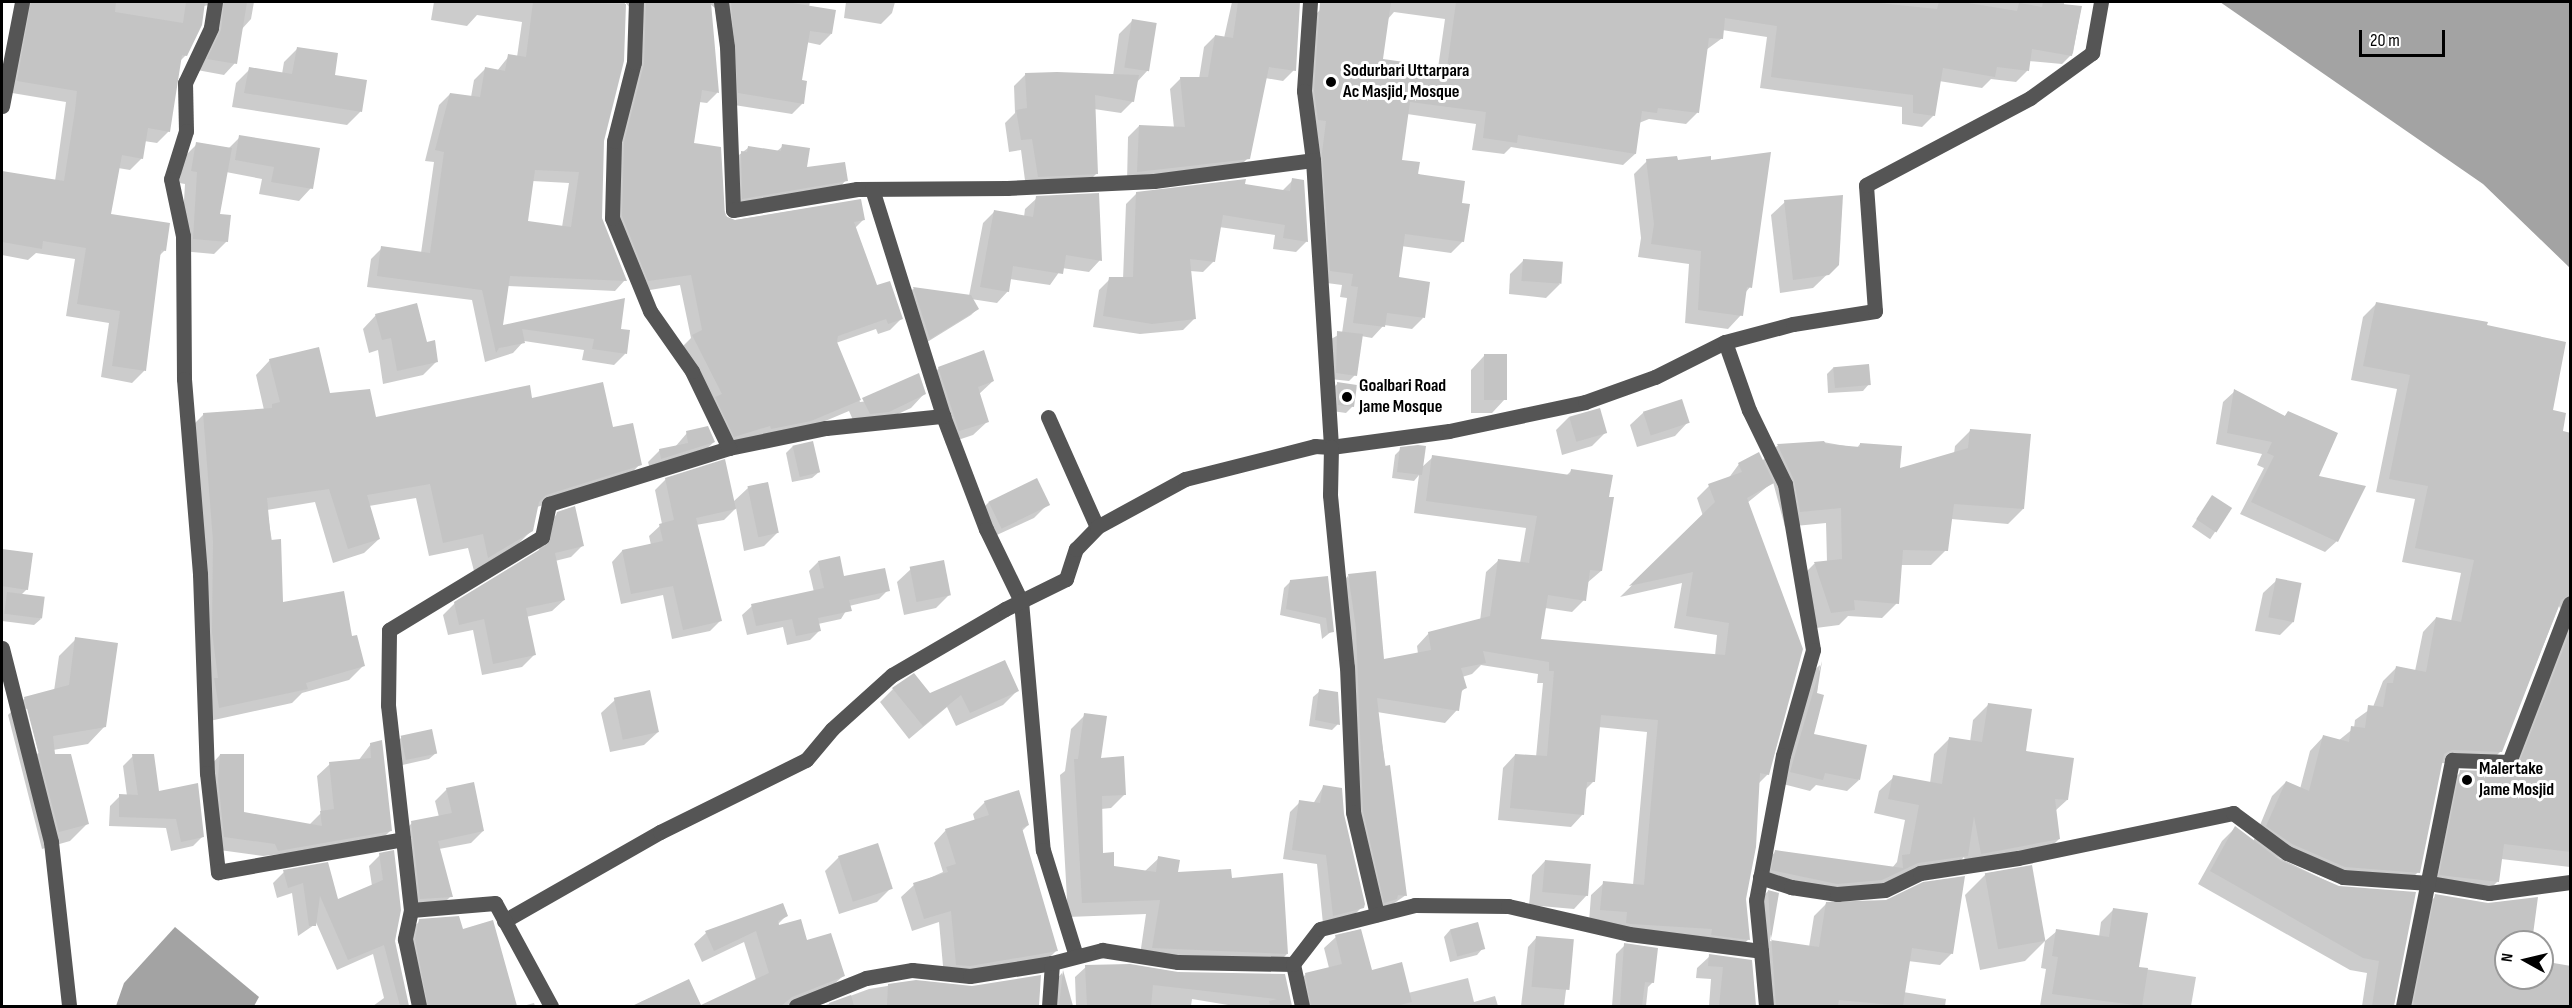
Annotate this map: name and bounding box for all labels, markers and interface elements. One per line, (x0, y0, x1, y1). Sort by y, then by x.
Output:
scale bar (2362, 18, 2448, 56)
text: 20 m (2370, 30, 2400, 51)
place label: Sodurbari Uttarpara Ac Masjid, Mosque (1343, 61, 1469, 104)
marker: Sodurbari Uttarpara Ac Masjid, Mosque (1324, 75, 1338, 89)
place label: Goalbari Road Jame Mosque (1359, 376, 1446, 418)
marker: Goalbari Road Jame Mosque (1340, 390, 1354, 404)
place label: Malertake Jame Mosjid (2479, 759, 2554, 802)
marker: Malertake Jame Mosjid (2460, 773, 2474, 787)
north arrow (2494, 930, 2554, 990)
text: N (2498, 952, 2518, 963)

